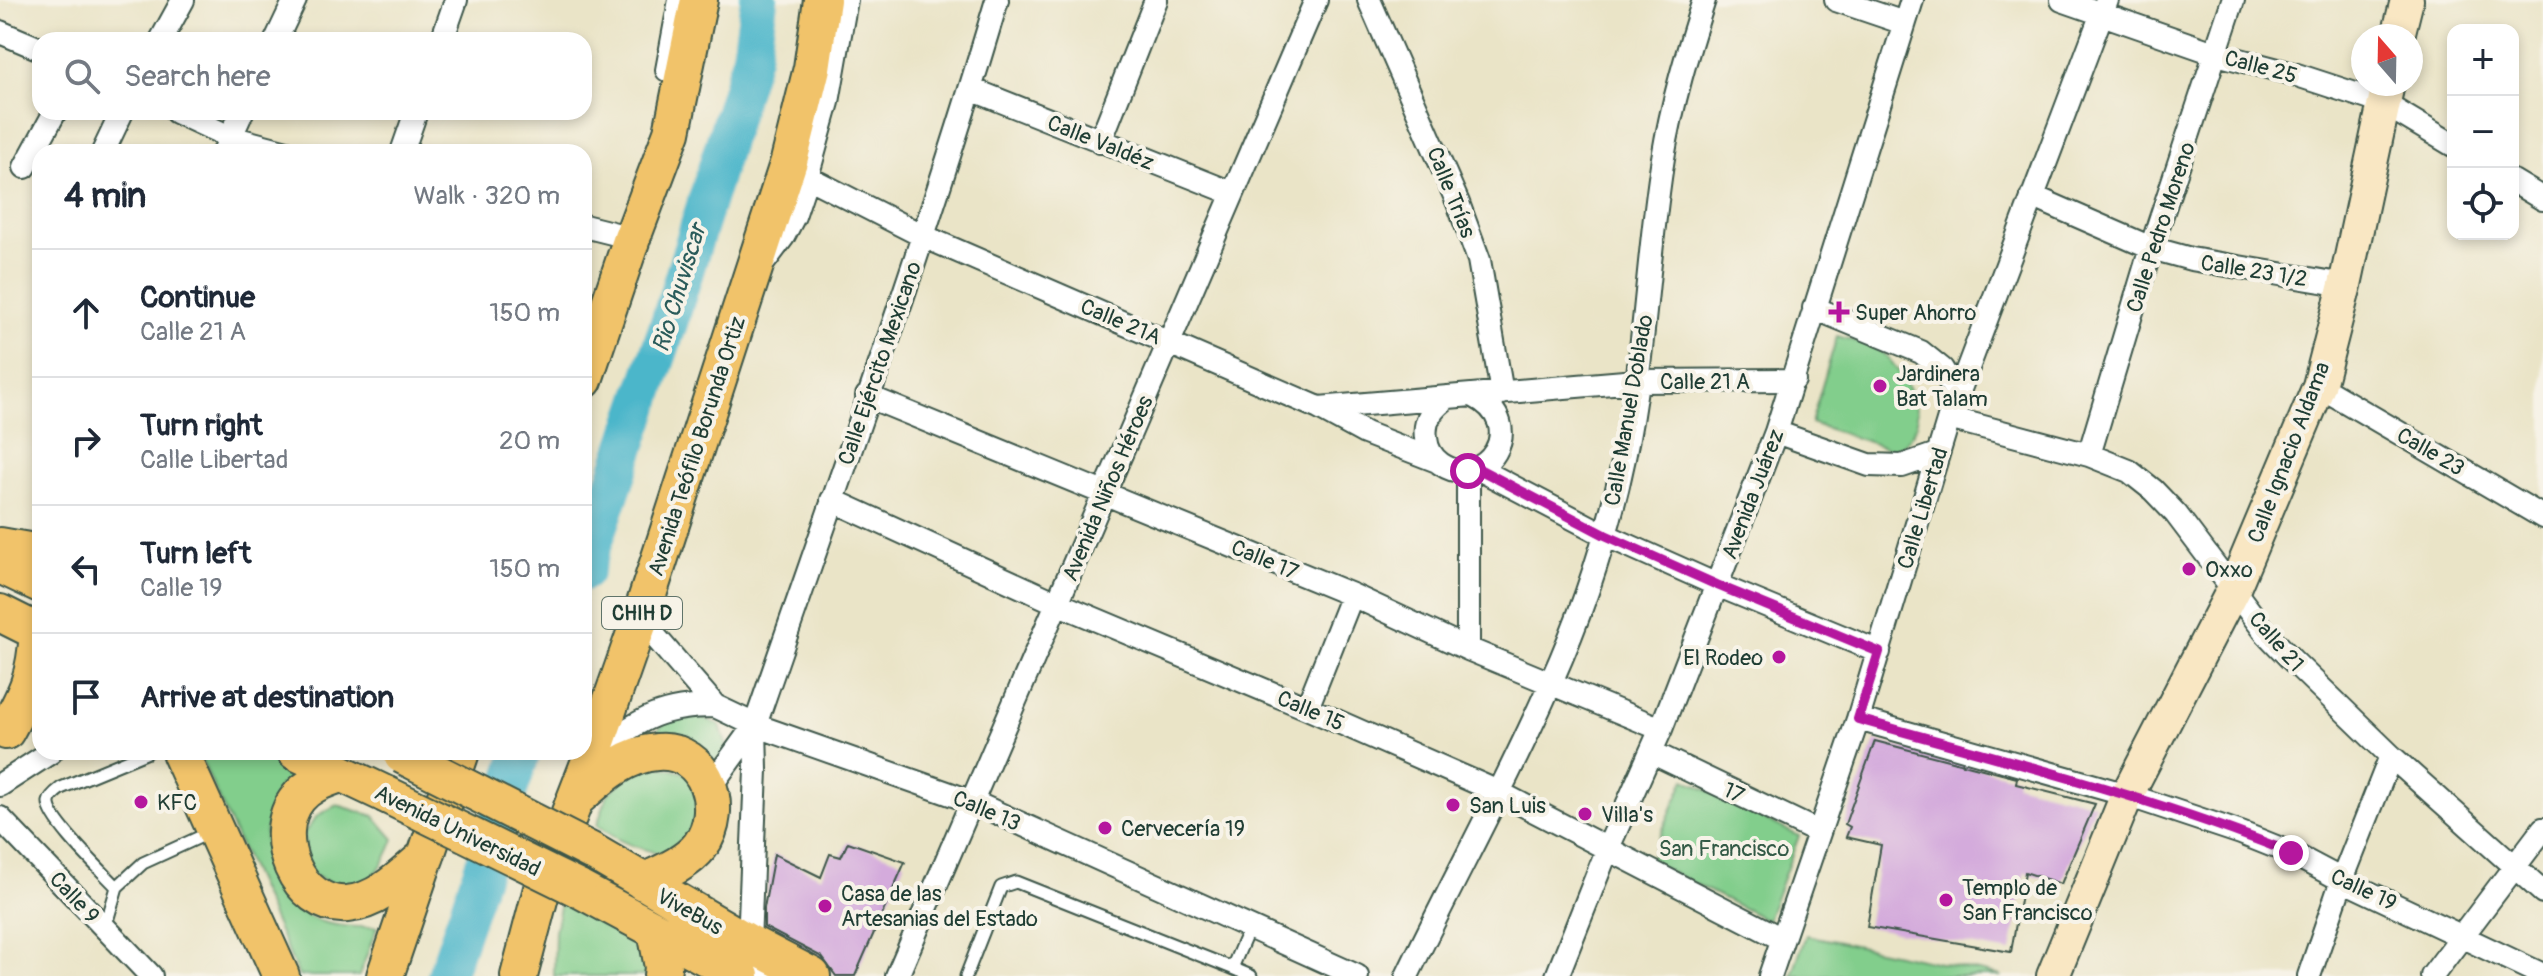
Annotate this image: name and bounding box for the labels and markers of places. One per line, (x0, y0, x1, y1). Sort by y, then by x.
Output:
place label: Super Ahorro (1855, 299, 1976, 327)
marker: Super Ahorro (1830, 303, 1848, 321)
place label: Jardinera Bat Talam (1896, 360, 1988, 413)
marker: Jardinera Bat Talam (1871, 377, 1889, 395)
place label: Oxxo (2205, 556, 2253, 584)
marker: Oxxo (2180, 560, 2198, 578)
place label: El Rodeo (1683, 644, 1763, 672)
marker: El Rodeo (1770, 648, 1788, 666)
place label: KFC (157, 789, 197, 817)
place label: San Luis (1469, 792, 1546, 820)
marker: KFC (132, 793, 150, 811)
marker: San Luis (1444, 796, 1462, 814)
place label: Villa's (1601, 801, 1653, 829)
marker: Villa's (1576, 805, 1594, 823)
place label: Cervecería 19 (1121, 815, 1245, 843)
marker: Cervecería 19 (1096, 819, 1114, 837)
place label: Templo de San Francisco (1962, 874, 2093, 927)
place label: Casa de las Artesanias del Estado (841, 880, 1038, 933)
marker: Templo de San Francisco (1937, 891, 1955, 909)
marker: Casa de las Artesanias del Estado (816, 897, 834, 915)

